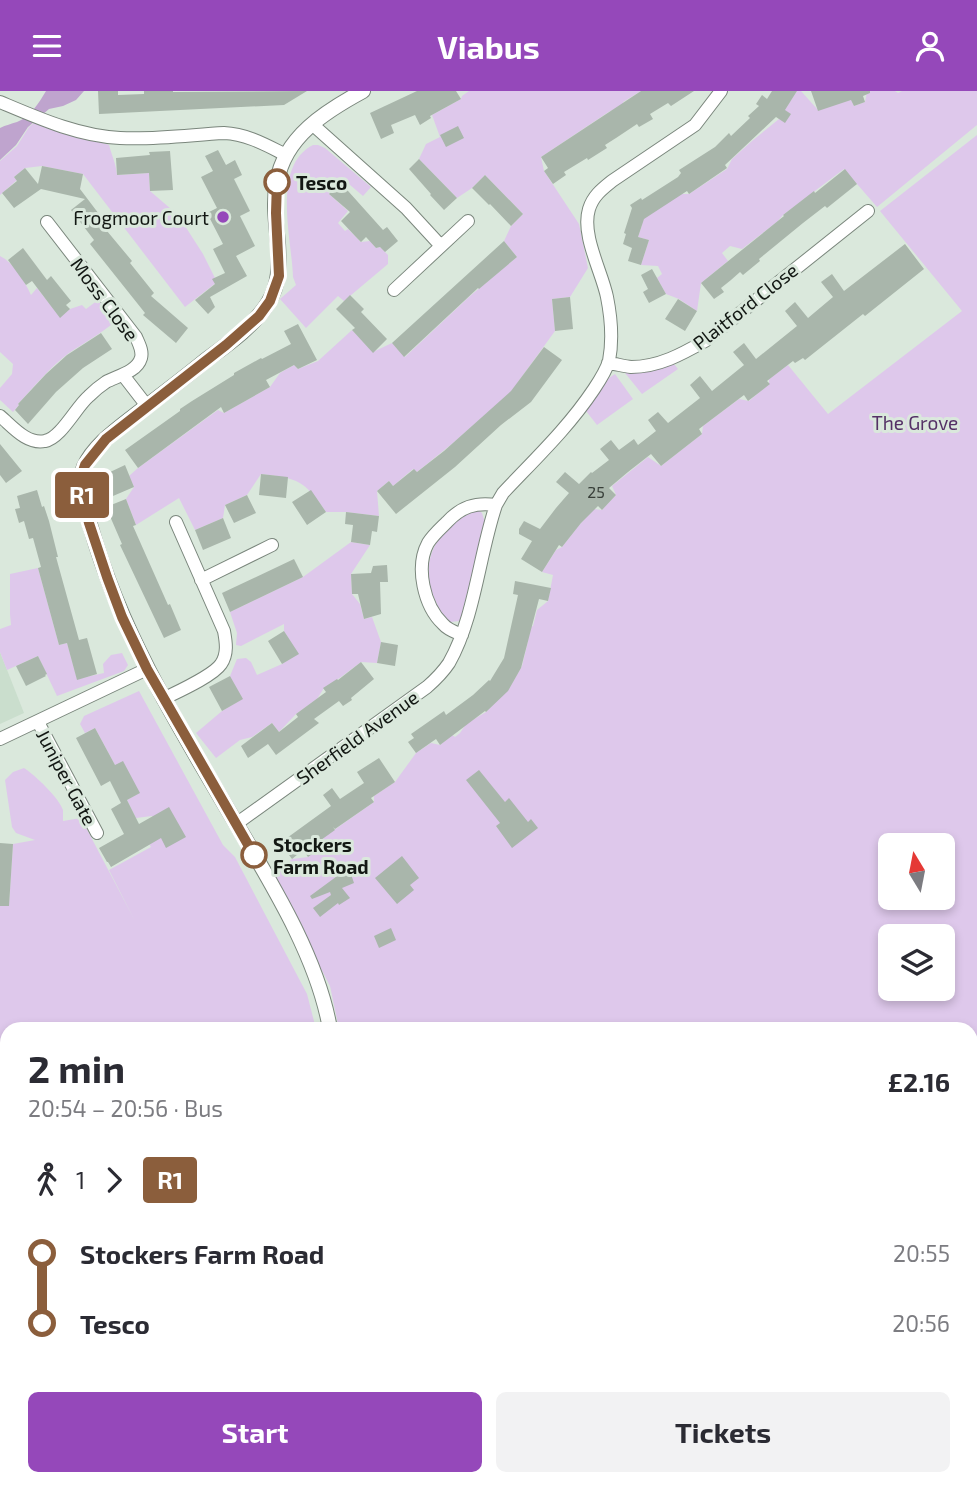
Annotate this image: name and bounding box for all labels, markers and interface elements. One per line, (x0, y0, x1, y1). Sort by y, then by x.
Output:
icon: menu (28, 27, 66, 65)
text: Viabus (437, 27, 540, 65)
icon: person (911, 27, 949, 65)
marker: Tesco (264, 169, 290, 195)
place label: Tesco (296, 171, 347, 194)
place label: Frogmoor Court (73, 206, 209, 229)
marker: Frogmoor Court (215, 209, 231, 225)
street label: Moss Close (66, 253, 144, 345)
street label: Plaitford Close (688, 258, 802, 354)
park label: The Grove (872, 411, 958, 434)
line badge: R1 (50, 472, 114, 518)
text: R1 (69, 480, 95, 509)
house number: 25 (587, 482, 605, 501)
street label: Sherfield Avenue (291, 685, 423, 789)
street label: Juniper Gate (32, 725, 102, 829)
place label: Stockers Farm Road (273, 833, 369, 878)
north arrow (878, 833, 956, 910)
map controls (878, 833, 955, 1001)
marker: Stockers Farm Road (241, 842, 267, 868)
button: layers (878, 924, 955, 1001)
text: 2 min (28, 1045, 125, 1091)
text: £2.16 (888, 1066, 950, 1097)
text: 20:54 – 20:56 · Bus (28, 1094, 223, 1122)
icon: walk (28, 1161, 66, 1199)
icon: forward (95, 1161, 133, 1199)
text: R1 (157, 1165, 183, 1194)
text: 1 (76, 1166, 85, 1194)
text: Stockers Farm Road (80, 1238, 324, 1269)
text: 20:55 (893, 1239, 950, 1267)
text: Tesco (80, 1308, 150, 1339)
text: 20:56 (892, 1309, 950, 1337)
button: Start (28, 1392, 482, 1472)
button: Tickets (496, 1392, 950, 1472)

